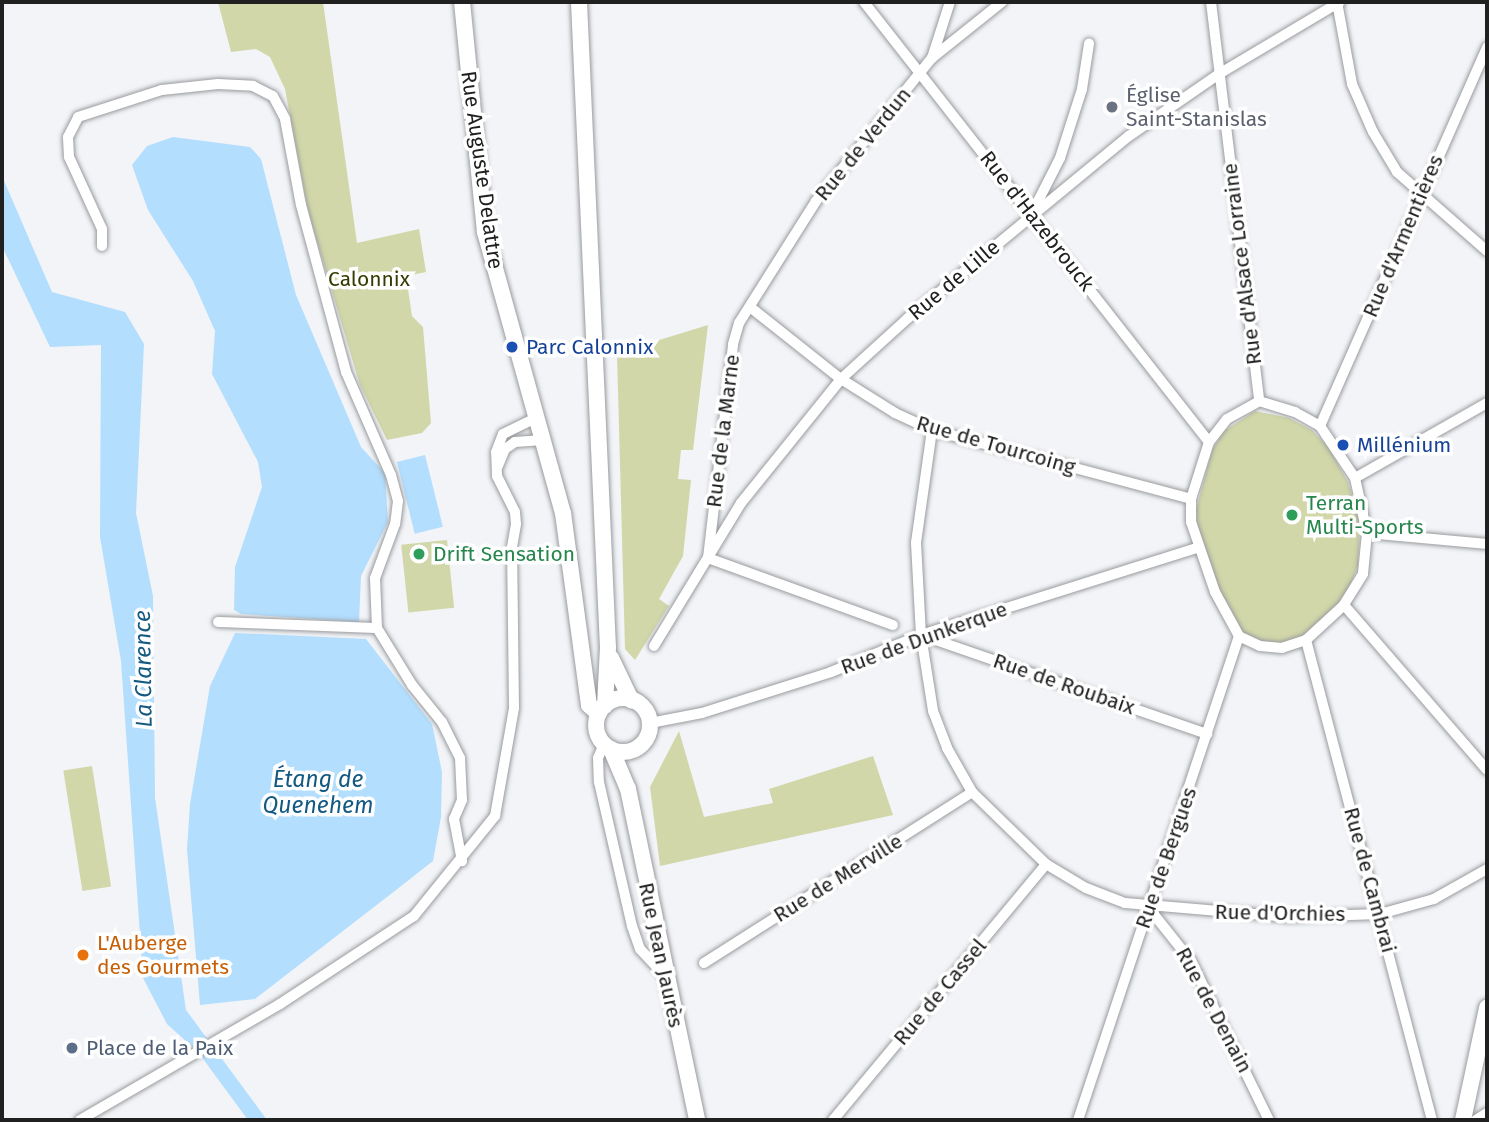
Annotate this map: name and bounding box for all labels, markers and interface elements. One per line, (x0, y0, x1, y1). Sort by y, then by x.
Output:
street label: Rue Auguste Delattre (456, 69, 508, 271)
street label: Rue de Verdun (810, 82, 916, 206)
place label: Église Saint-Stanislas (1126, 82, 1267, 132)
marker: Église Saint-Stanislas (1104, 99, 1120, 115)
street label: Rue d'Hazebrouck (975, 146, 1099, 296)
street label: Rue d'Armentières (1357, 151, 1449, 321)
street label: Rue d'Alsace Lorraine (1217, 162, 1267, 366)
street label: Rue de Lille (903, 235, 1005, 325)
park label: Calonnix (328, 266, 410, 292)
place label: Parc Calonnix (526, 334, 653, 360)
marker: Parc Calonnix (504, 339, 520, 355)
street label: Rue de la Marne (701, 353, 745, 509)
street label: Rue de Tourcoing (914, 410, 1078, 480)
place label: Millénium (1357, 432, 1451, 458)
marker: Millénium (1335, 437, 1351, 453)
place label: Terran Multi-Sports (1306, 490, 1424, 540)
marker: Terran Multi-Sports (1284, 507, 1300, 523)
place label: Drift Sensation (433, 541, 575, 567)
marker: Drift Sensation (411, 546, 427, 562)
street label: Rue de Dunkerque (837, 596, 1011, 680)
water label: La Clarence (128, 610, 158, 728)
street label: Rue de Roubaix (990, 648, 1138, 720)
water label: Étang de Quenehem (263, 765, 373, 819)
street label: Rue de Bergues (1130, 784, 1202, 932)
street label: Rue de Cambrai (1338, 804, 1402, 956)
street label: Rue de Merville (769, 828, 907, 928)
street label: Rue Jean Jaurès (633, 880, 689, 1030)
street label: Rue d'Orchies (1214, 899, 1346, 927)
place label: L'Auberge des Gourmets (97, 930, 229, 980)
street label: Rue de Cassel (888, 934, 992, 1050)
street label: Rue de Denain (1170, 943, 1258, 1077)
marker: L'Auberge des Gourmets (75, 947, 91, 963)
place label: Place de la Paix (86, 1035, 233, 1061)
marker: Place de la Paix (64, 1040, 80, 1056)

